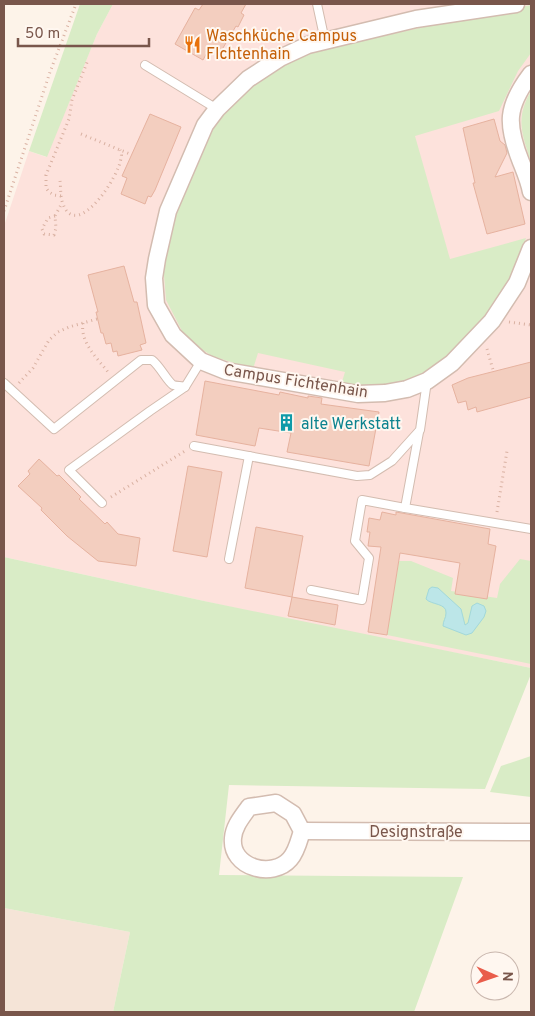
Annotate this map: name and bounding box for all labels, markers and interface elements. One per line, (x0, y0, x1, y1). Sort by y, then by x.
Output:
scale bar (18, 15, 149, 47)
text: 50 m (25, 25, 60, 44)
place label: Waschküche Campus FIchtenhain (206, 27, 357, 65)
restaurant icon: Waschküche Campus FIchtenhain (182, 34, 202, 54)
street label: Campus Fichtenhain (222, 361, 369, 403)
building icon: alte Werkstatt (277, 413, 297, 433)
place label: alte Werkstatt (301, 415, 401, 435)
street label: Designstraße (369, 823, 463, 843)
north arrow (470, 951, 520, 1001)
text: N (498, 971, 515, 982)

